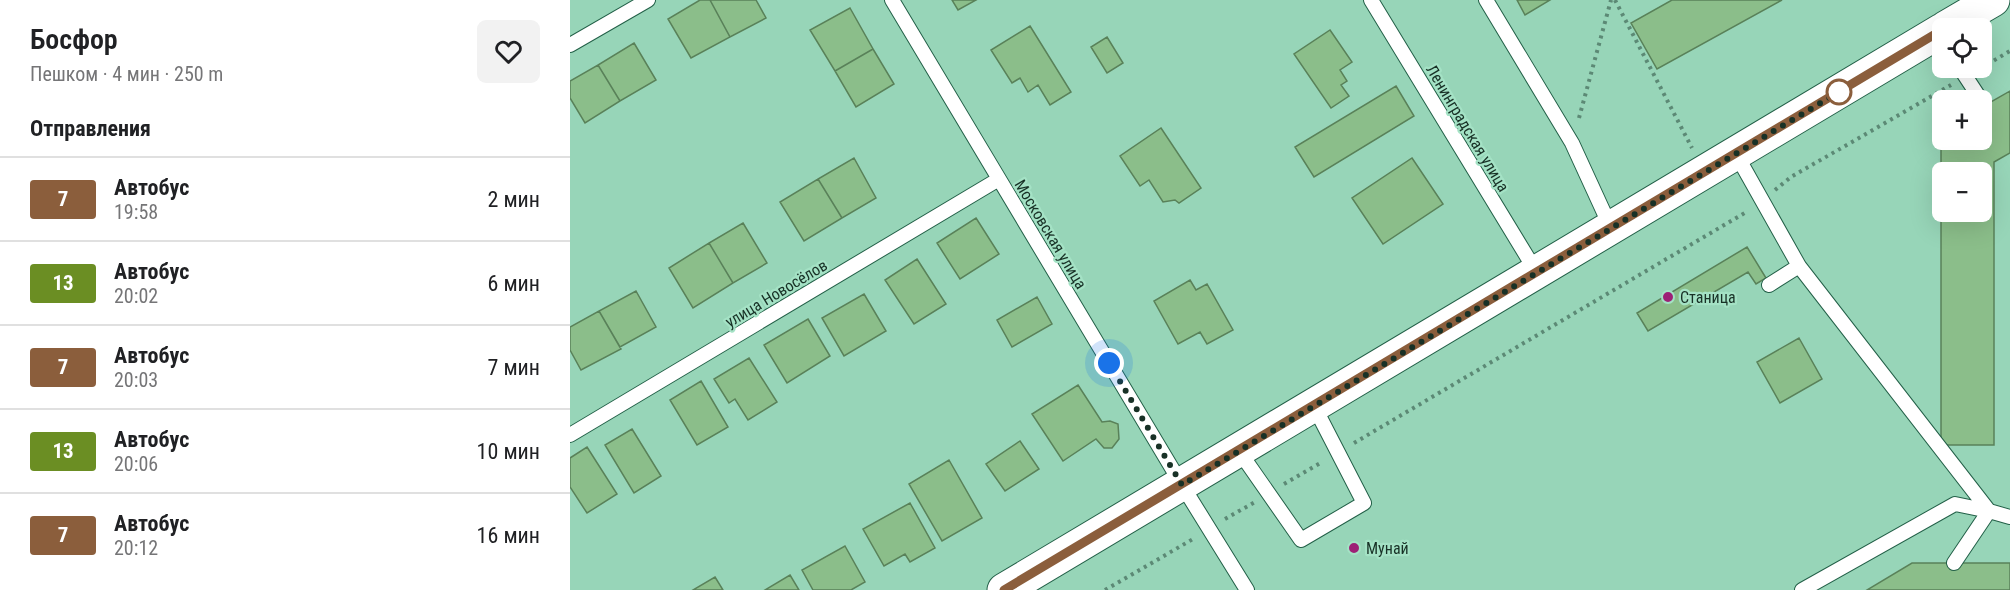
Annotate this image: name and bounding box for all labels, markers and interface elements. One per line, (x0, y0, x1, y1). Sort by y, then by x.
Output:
map controls (1932, 18, 1992, 222)
button: locate (1932, 18, 1992, 78)
button: heart (477, 20, 540, 83)
text: Босфор (30, 23, 118, 56)
street label: Ленинградская улица (1422, 61, 1513, 195)
text: Пешком · 4 мин · 250 m (30, 62, 223, 86)
unlabelled marker (1826, 79, 1852, 105)
button: + (1932, 90, 1992, 150)
text: Отправления (30, 116, 151, 141)
button: − (1932, 162, 1992, 222)
text: Автобус (114, 175, 189, 200)
street label: Московская улица (1011, 176, 1091, 292)
text: 7 (58, 187, 68, 211)
text: 2 мин (487, 187, 540, 212)
text: 19:58 (114, 200, 158, 224)
street label: улица Новосёлов (722, 256, 831, 331)
text: Автобус (114, 259, 189, 284)
text: 13 (52, 271, 74, 295)
text: 6 мин (487, 271, 540, 296)
text: 20:02 (114, 284, 158, 308)
place label: Станица (1680, 288, 1736, 307)
marker: Станица (1661, 290, 1675, 304)
text: Автобус (114, 343, 189, 368)
your location (1094, 348, 1124, 378)
text: 7 (58, 355, 68, 379)
text: 7 мин (487, 355, 540, 380)
text: 20:03 (114, 368, 158, 392)
text: Автобус (114, 427, 189, 452)
text: 13 (52, 439, 74, 463)
text: 10 мин (477, 439, 540, 464)
text: 20:06 (114, 452, 158, 476)
text: Автобус (114, 511, 189, 536)
text: 7 (58, 523, 68, 547)
text: 16 мин (477, 523, 540, 548)
text: 20:12 (114, 536, 158, 560)
place label: Мунай (1366, 539, 1409, 558)
marker: Мунай (1347, 541, 1361, 555)

